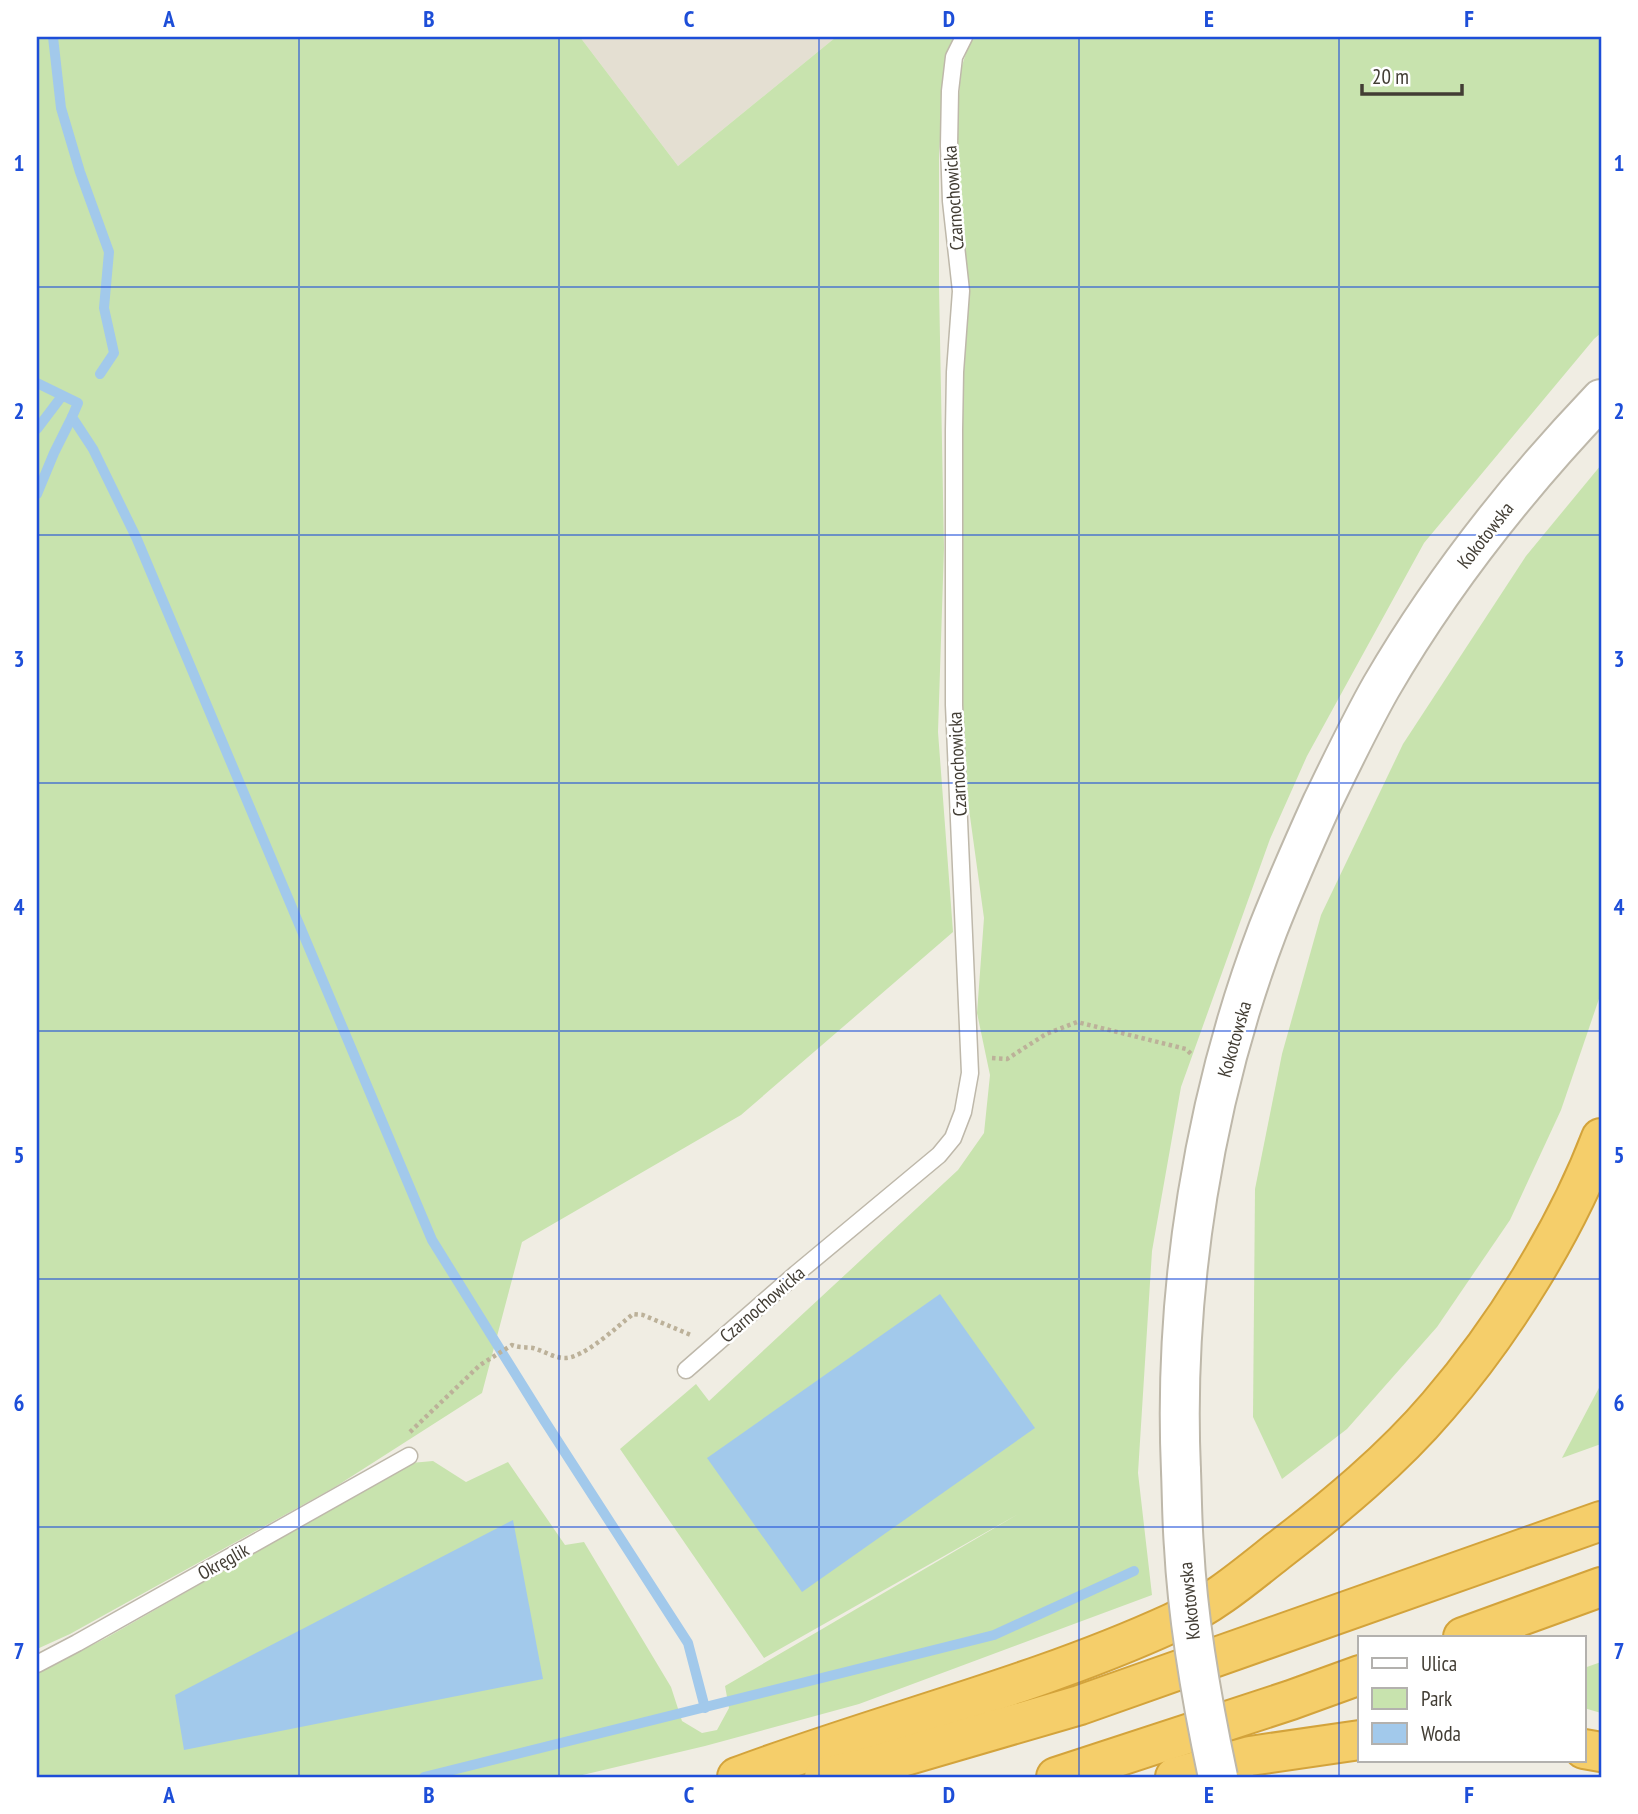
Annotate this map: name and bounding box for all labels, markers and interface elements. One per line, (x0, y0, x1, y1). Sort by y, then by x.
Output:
text: A (162, 4, 175, 33)
text: B (423, 4, 435, 33)
text: C (684, 4, 695, 33)
text: D (943, 4, 955, 33)
text: E (1204, 4, 1214, 33)
text: F (1464, 4, 1474, 33)
scale bar (1362, 52, 1461, 96)
text: 20 m (1372, 63, 1409, 90)
street label: Czarnochowicka (937, 145, 969, 251)
text: 1 (14, 148, 25, 177)
text: 1 (1614, 148, 1625, 177)
text: 2 (14, 396, 25, 425)
text: 2 (1614, 396, 1625, 425)
street label: Kokotowska (1452, 497, 1518, 573)
text: 3 (14, 644, 25, 673)
text: 3 (1614, 644, 1625, 673)
street label: Czarnochowicka (942, 711, 972, 817)
text: 4 (14, 892, 25, 921)
text: 4 (1614, 892, 1625, 921)
street label: Kokotowska (1212, 998, 1256, 1080)
text: 5 (14, 1140, 25, 1169)
text: 5 (1614, 1140, 1625, 1169)
street label: Czarnochowicka (715, 1261, 809, 1347)
text: 6 (14, 1388, 25, 1417)
text: 6 (1614, 1388, 1625, 1417)
street label: Okręglik (193, 1537, 253, 1585)
street label: Kokotowska (1173, 1561, 1205, 1641)
text: 7 (14, 1636, 25, 1665)
legend (1358, 1636, 1586, 1762)
text: 7 (1614, 1636, 1625, 1665)
text: Ulica (1421, 1650, 1457, 1677)
text: Park (1421, 1685, 1452, 1712)
text: Woda (1421, 1720, 1461, 1747)
text: A (162, 1780, 175, 1809)
text: B (423, 1780, 435, 1809)
text: C (684, 1780, 695, 1809)
text: D (943, 1780, 955, 1809)
text: E (1204, 1780, 1214, 1809)
text: F (1464, 1780, 1474, 1809)

